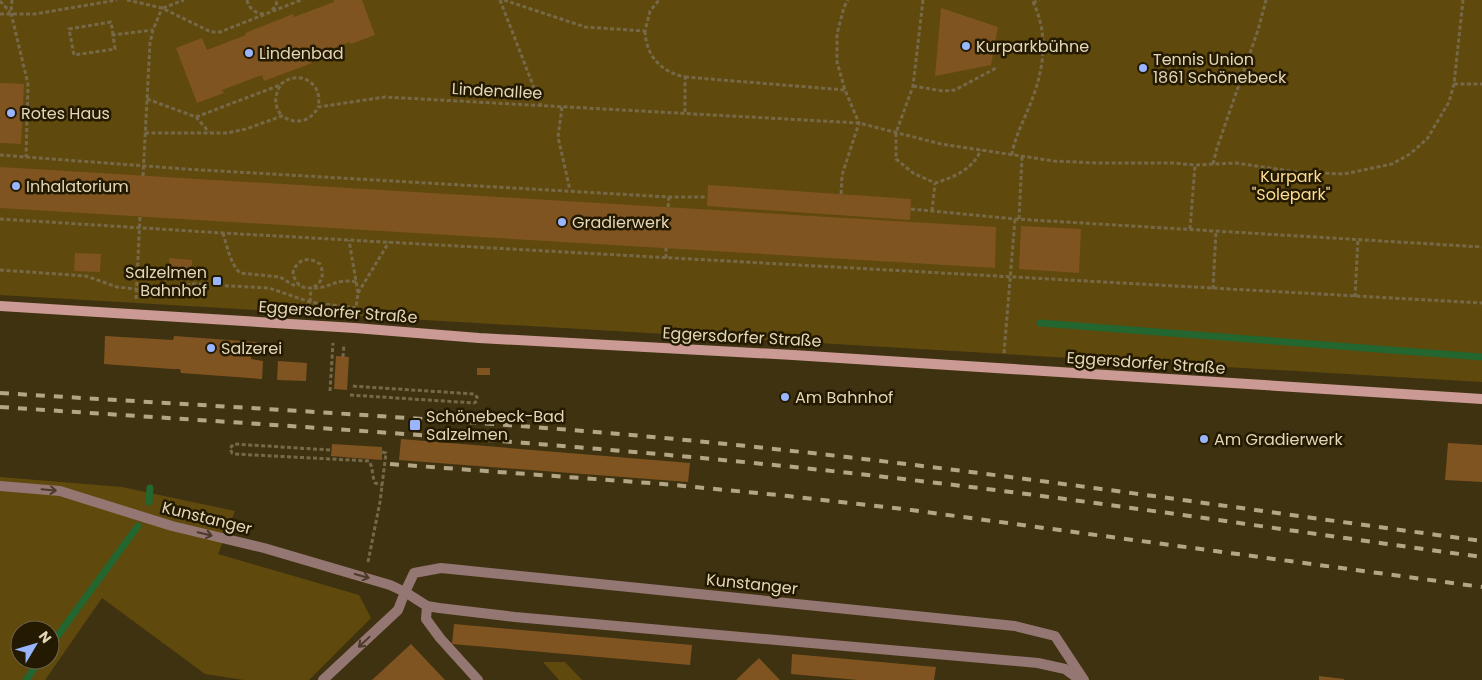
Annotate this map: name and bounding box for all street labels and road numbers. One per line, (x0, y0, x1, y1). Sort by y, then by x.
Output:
street label: Lindenallee (451, 77, 543, 105)
street label: Eggersdorfer Straße (258, 295, 418, 329)
street label: Eggersdorfer Straße (662, 321, 822, 353)
street label: Eggersdorfer Straße (1066, 346, 1226, 380)
street label: Kunstanger (160, 496, 254, 540)
street label: Kunstanger (705, 568, 799, 600)

